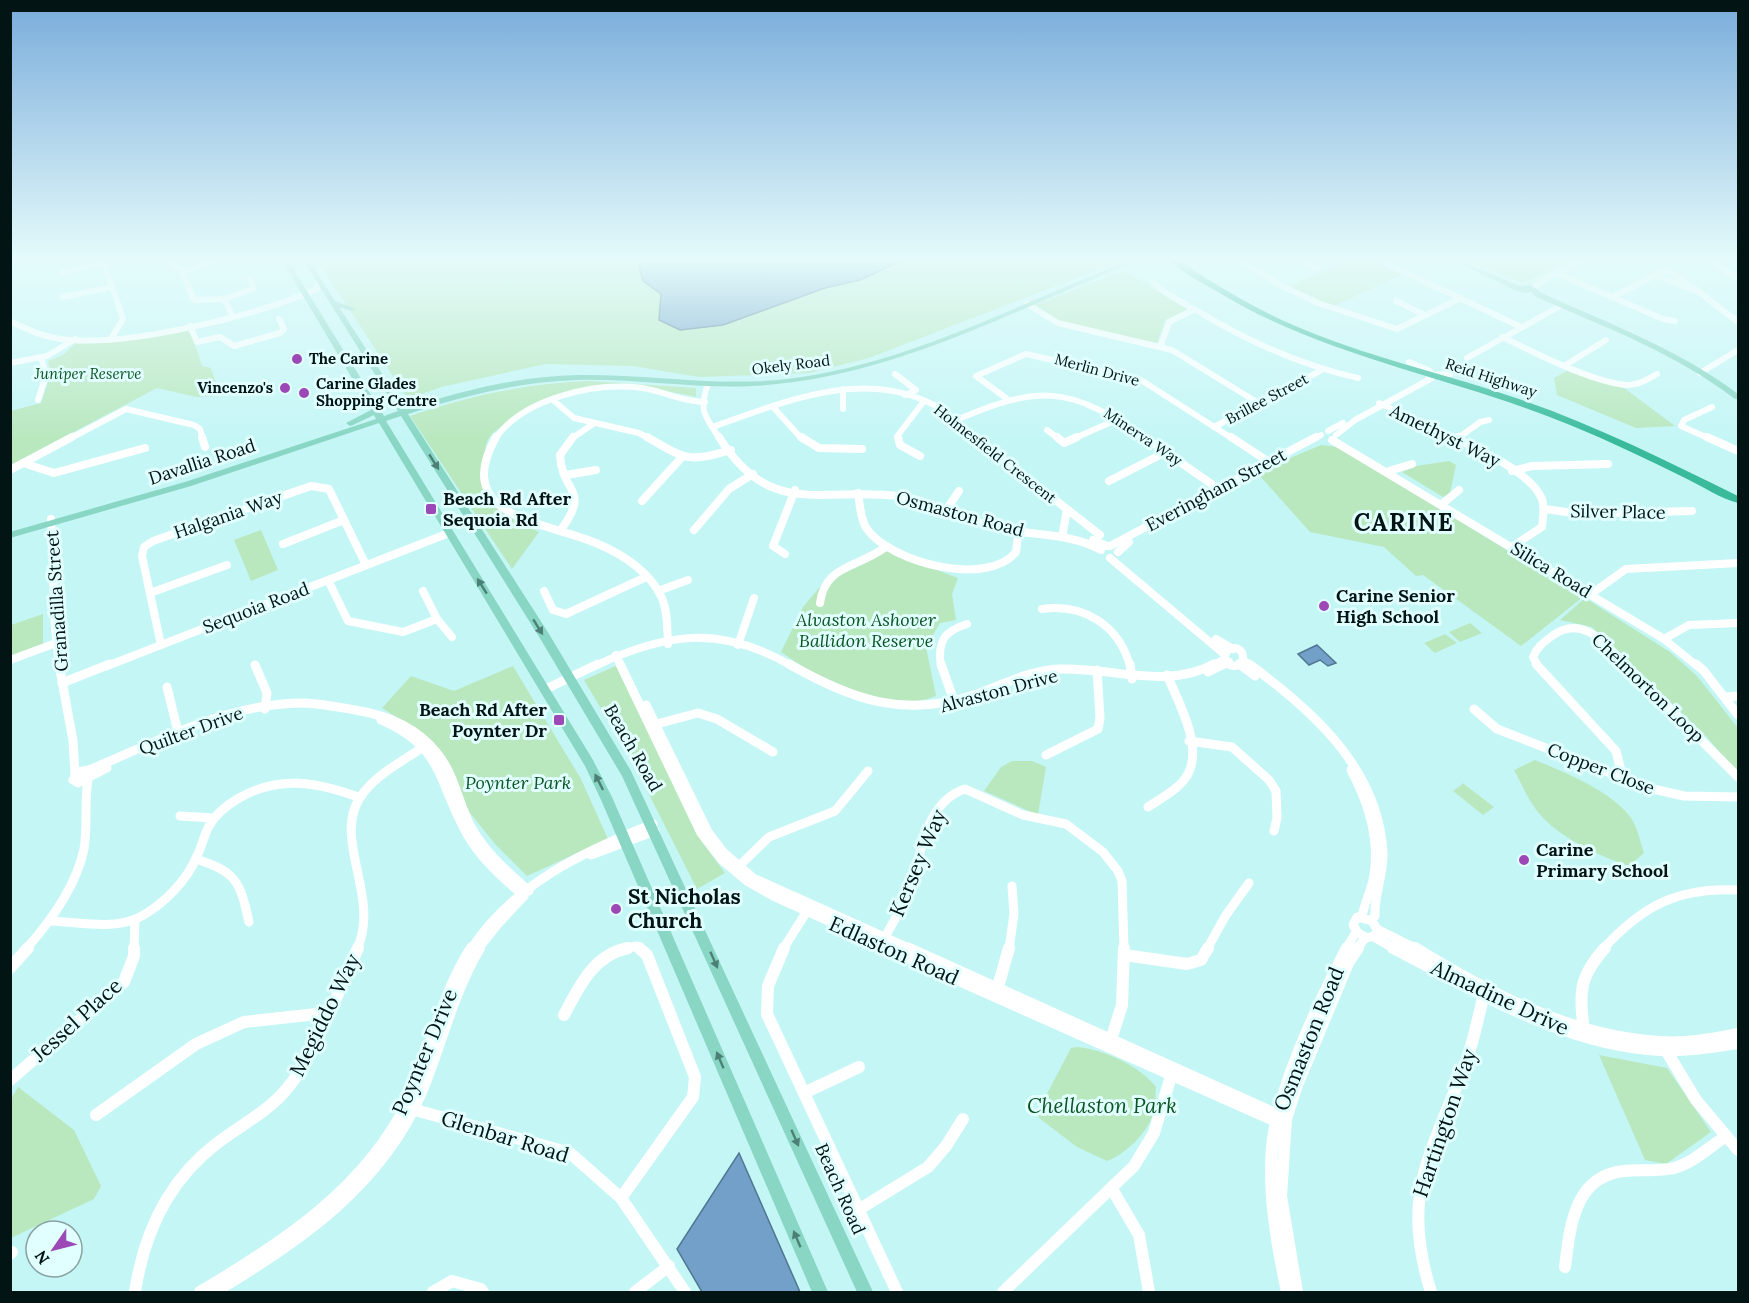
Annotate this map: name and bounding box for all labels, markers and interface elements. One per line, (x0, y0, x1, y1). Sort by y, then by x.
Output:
place label: The Carine (309, 349, 388, 368)
street label: Merlin Drive (1053, 349, 1142, 390)
street label: Okely Road (751, 350, 831, 379)
marker: The Carine (290, 352, 304, 366)
street label: Reid Highway (1443, 354, 1539, 401)
park label: Juniper Reserve (34, 364, 141, 383)
street label: Brillee Street (1222, 369, 1311, 428)
place label: Carine Glades Shopping Centre (316, 374, 437, 410)
place label: Vincenzo's (197, 378, 273, 397)
marker: Vincenzo's (278, 381, 292, 395)
marker: Carine Glades Shopping Centre (297, 386, 311, 400)
street label: Amethyst Way (1385, 398, 1505, 472)
street label: Holmesfield Crescent (930, 400, 1060, 507)
street label: Minerva Way (1100, 403, 1186, 470)
street label: Davallia Road (145, 433, 259, 490)
street label: Everingham Street (1142, 443, 1290, 536)
one-way arrow (428, 454, 439, 470)
street label: Halgania Way (171, 485, 286, 544)
street label: Osmaston Road (894, 485, 1027, 542)
place label: Beach Rd After Sequoia Rd (443, 487, 571, 531)
street label: Silver Place (1570, 499, 1666, 524)
marker: Beach Rd After Sequoia Rd (424, 502, 438, 516)
district label: CARINE (1354, 507, 1454, 538)
street label: Granadilla Street (40, 530, 73, 672)
street label: Silica Road (1507, 536, 1596, 603)
street label: Sequoia Road (199, 577, 313, 638)
one-way arrow (477, 578, 488, 594)
place label: Carine Senior High School (1336, 584, 1455, 628)
marker: Carine Senior High School (1317, 599, 1331, 613)
park label: Alvaston Ashover Ballidon Reserve (795, 608, 937, 652)
one-way arrow (532, 619, 543, 635)
street label: Chelmorton Loop (1587, 628, 1710, 747)
street label: Alvaston Drive (937, 664, 1060, 718)
place label: Beach Rd After Poynter Dr (419, 698, 547, 742)
street label: Beach Road (599, 700, 668, 796)
street label: Quilter Drive (136, 701, 246, 760)
marker: Beach Rd After Poynter Dr (552, 713, 566, 727)
street label: Copper Close (1544, 738, 1658, 800)
park label: Poynter Park (465, 771, 571, 794)
one-way arrow (594, 773, 604, 791)
street label: Kersey Way (883, 805, 952, 921)
place label: Carine Primary School (1536, 838, 1669, 882)
marker: Carine Primary School (1517, 853, 1531, 867)
place label: St Nicholas Church (628, 883, 741, 934)
marker: St Nicholas Church (609, 902, 623, 916)
street label: Edlaston Road (825, 910, 963, 991)
street label: Megiddo Way (283, 949, 366, 1081)
one-way arrow (710, 952, 719, 969)
street label: Almadine Drive (1426, 953, 1573, 1041)
street label: Osmaston Road (1267, 963, 1350, 1115)
street label: Jessel Place (25, 972, 128, 1068)
street label: Poynter Drive (386, 984, 463, 1119)
street label: Hartington Way (1407, 1045, 1483, 1201)
one-way arrow (715, 1051, 724, 1068)
park label: Chellaston Park (1027, 1092, 1177, 1119)
street label: Glenbar Road (438, 1104, 572, 1169)
one-way arrow (790, 1129, 800, 1147)
street label: Beach Road (810, 1140, 871, 1238)
north arrow (24, 1219, 84, 1279)
one-way arrow (792, 1229, 802, 1247)
text: N (30, 1247, 53, 1268)

